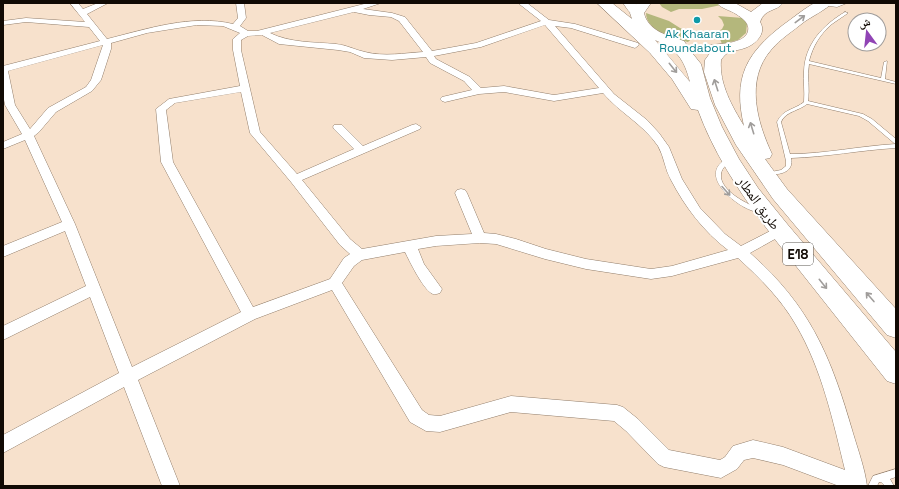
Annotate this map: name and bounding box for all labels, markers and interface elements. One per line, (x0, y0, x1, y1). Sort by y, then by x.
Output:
north arrow (847, 12, 887, 52)
text: ش (857, 14, 872, 32)
marker: Ak Khaaran Roundabout. (692, 15, 702, 25)
one-way arrow (794, 15, 805, 24)
place label: Ak Khaaran Roundabout. (659, 26, 735, 56)
one-way arrow (669, 63, 678, 74)
one-way arrow (712, 79, 719, 92)
one-way arrow (748, 122, 755, 135)
street label: طريق المطار (732, 172, 785, 234)
one-way arrow (722, 186, 731, 196)
road number: E18 (783, 243, 813, 265)
one-way arrow (819, 279, 828, 290)
one-way arrow (866, 292, 875, 303)

